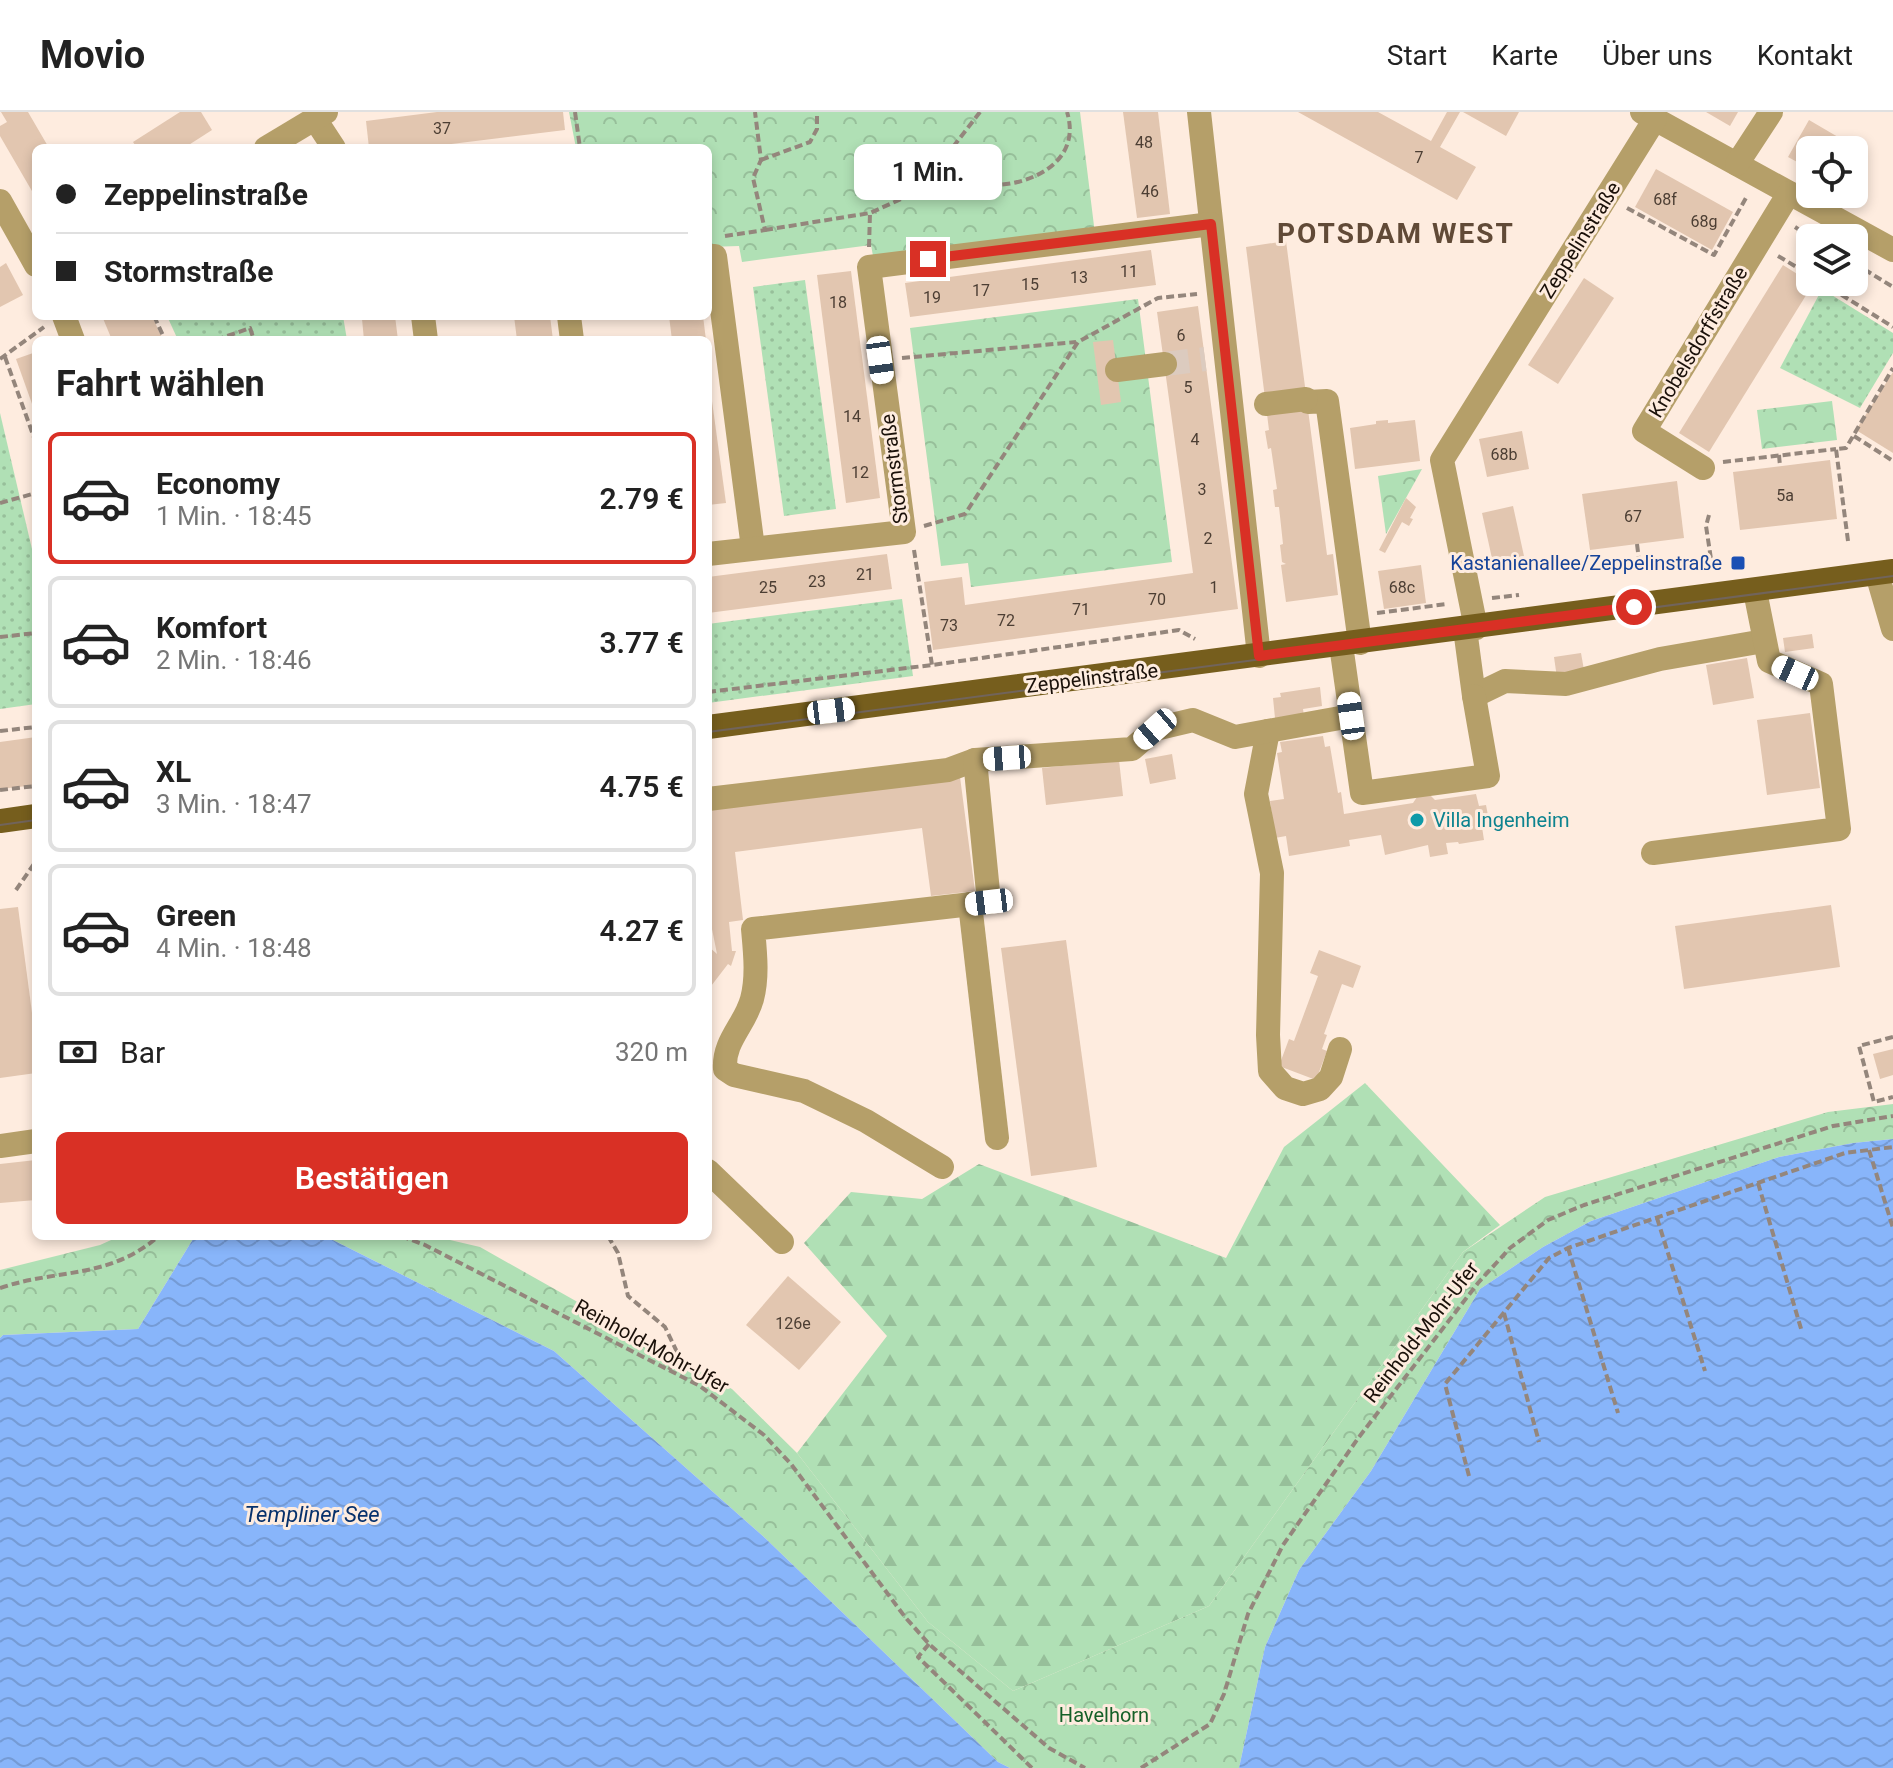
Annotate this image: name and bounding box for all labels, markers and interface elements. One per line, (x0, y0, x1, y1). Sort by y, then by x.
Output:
text: Movio (40, 33, 145, 77)
text: Start (1387, 39, 1447, 72)
text: Karte (1491, 39, 1558, 72)
text: Über uns (1602, 39, 1713, 72)
text: Kontakt (1757, 39, 1853, 72)
house number: 37 (433, 119, 451, 138)
house number: 48 (1135, 133, 1153, 152)
map controls (1796, 136, 1868, 296)
button: locate (1796, 136, 1868, 208)
callout: 1 Min. (854, 143, 1002, 199)
house number: 7 (1415, 148, 1424, 167)
text: 1 Min. (892, 157, 964, 187)
text: Zeppelinstraße (104, 177, 308, 212)
street label: Zeppelinstraße (1535, 177, 1625, 303)
house number: 46 (1141, 182, 1159, 201)
house number: 68f (1653, 190, 1677, 209)
house number: 68g (1691, 212, 1717, 231)
district label: POTSDAM WEST (1277, 217, 1515, 250)
button: layers (1796, 224, 1868, 296)
route end (910, 241, 946, 277)
text: Stormstraße (104, 254, 273, 289)
house number: 11 (1120, 262, 1138, 281)
street label: Knobelsdorffstraße (1643, 262, 1753, 422)
house number: 13 (1070, 268, 1088, 287)
house number: 15 (1021, 275, 1039, 294)
house number: 17 (972, 281, 990, 300)
house number: 19 (923, 288, 941, 307)
house number: 18 (829, 293, 847, 312)
house number: 6 (1177, 326, 1186, 345)
car (865, 335, 895, 385)
text: Fahrt wählen (56, 363, 265, 405)
house number: 5 (1184, 378, 1193, 397)
house number: 14 (843, 407, 861, 426)
street label: Stormstraße (875, 413, 913, 525)
house number: 4 (1191, 430, 1200, 449)
house number: 68b (1491, 445, 1518, 464)
icon: car (60, 462, 132, 534)
house number: 12 (851, 463, 869, 482)
text: Economy (156, 466, 280, 501)
house number: 3 (1198, 480, 1207, 499)
text: 2.79 € (599, 481, 684, 516)
house number: 5a (1776, 486, 1794, 505)
text: 1 Min. · 18:45 (156, 501, 312, 531)
house number: 67 (1624, 507, 1642, 526)
house number: 2 (1204, 529, 1213, 548)
place label: Kastanienallee/Zeppelinstraße (1450, 551, 1722, 575)
marker: Kastanienallee/Zeppelinstraße (1729, 554, 1747, 572)
house number: 21 (856, 565, 874, 584)
house number: 23 (808, 572, 826, 591)
house number: 25 (759, 578, 777, 597)
house number: 1 (1210, 578, 1219, 597)
house number: 68c (1389, 578, 1415, 597)
route start (1616, 589, 1652, 625)
house number: 70 (1148, 590, 1166, 609)
house number: 71 (1072, 600, 1090, 619)
icon: car (60, 606, 132, 678)
text: Komfort (156, 610, 267, 645)
house number: 72 (997, 611, 1015, 630)
house number: 73 (940, 616, 958, 635)
text: 3.77 € (599, 625, 684, 660)
text: 2 Min. · 18:46 (156, 645, 312, 675)
car (1768, 652, 1822, 694)
street label: Zeppelinstraße (1025, 658, 1159, 698)
car (1336, 691, 1366, 741)
car (806, 696, 856, 726)
car (1129, 704, 1181, 754)
car (982, 744, 1032, 772)
icon: car (60, 750, 132, 822)
text: XL (156, 754, 191, 789)
text: 4.75 € (599, 769, 684, 804)
text: 3 Min. · 18:47 (156, 789, 312, 819)
place label: Villa Ingenheim (1433, 808, 1570, 832)
marker: Villa Ingenheim (1408, 811, 1426, 829)
car (964, 887, 1014, 917)
icon: car (60, 894, 132, 966)
text: Green (156, 898, 236, 933)
text: 4.27 € (599, 913, 684, 948)
text: 4 Min. · 18:48 (156, 933, 312, 963)
icon: cash (56, 1030, 100, 1074)
text: Bar (120, 1035, 165, 1070)
text: 320 m (615, 1037, 688, 1067)
button: Bestätigen (56, 1132, 688, 1224)
street label: Reinhold-Mohr-Ufer (1359, 1257, 1484, 1407)
street label: Reinhold-Mohr-Ufer (571, 1294, 733, 1398)
house number: 126e (775, 1314, 811, 1333)
water label: Templiner See (244, 1502, 380, 1527)
park label: Havelhorn (1059, 1703, 1149, 1727)

